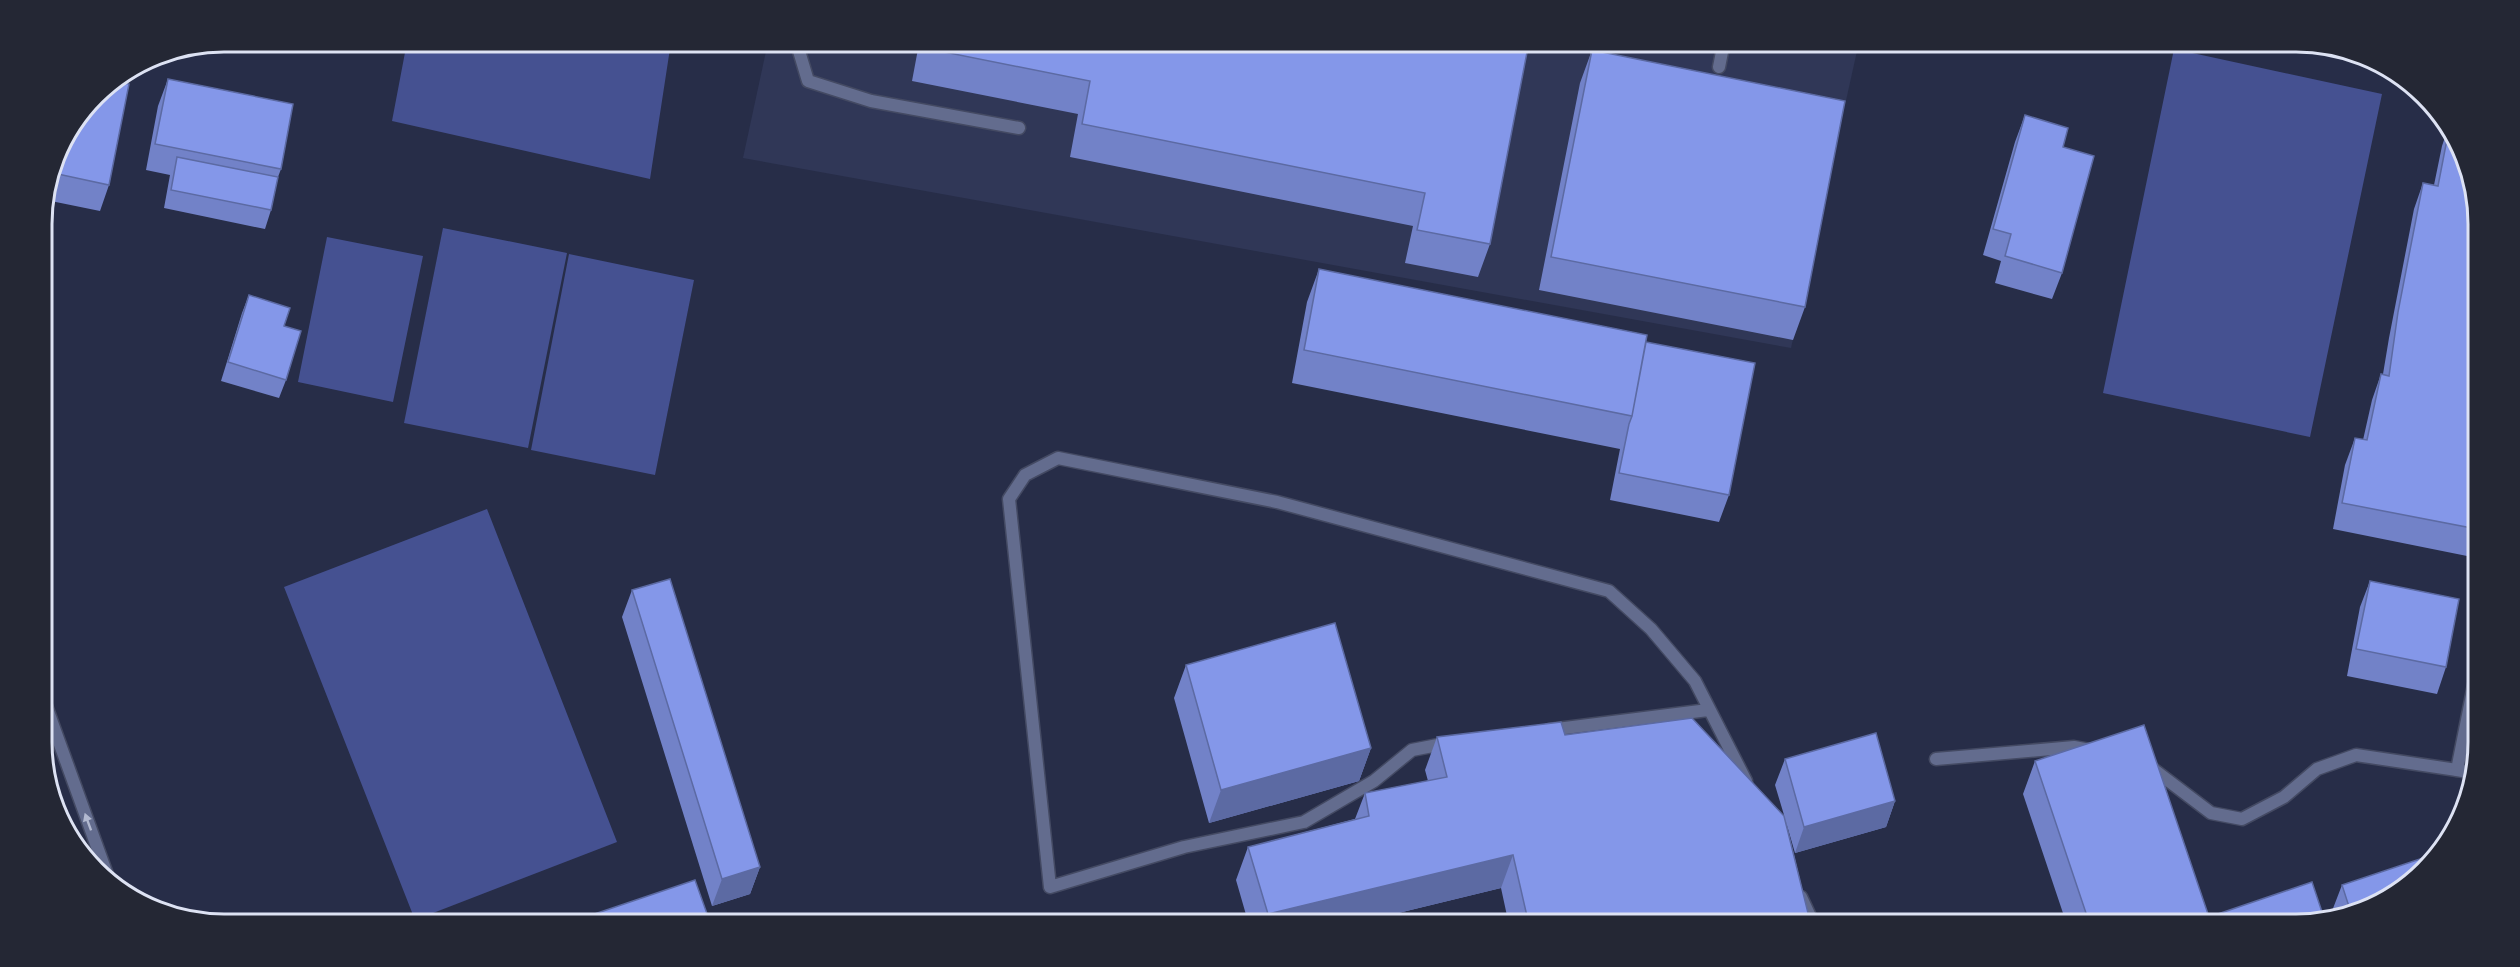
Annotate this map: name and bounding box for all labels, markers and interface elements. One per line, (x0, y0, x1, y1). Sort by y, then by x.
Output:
one-way arrow (83, 813, 93, 831)

